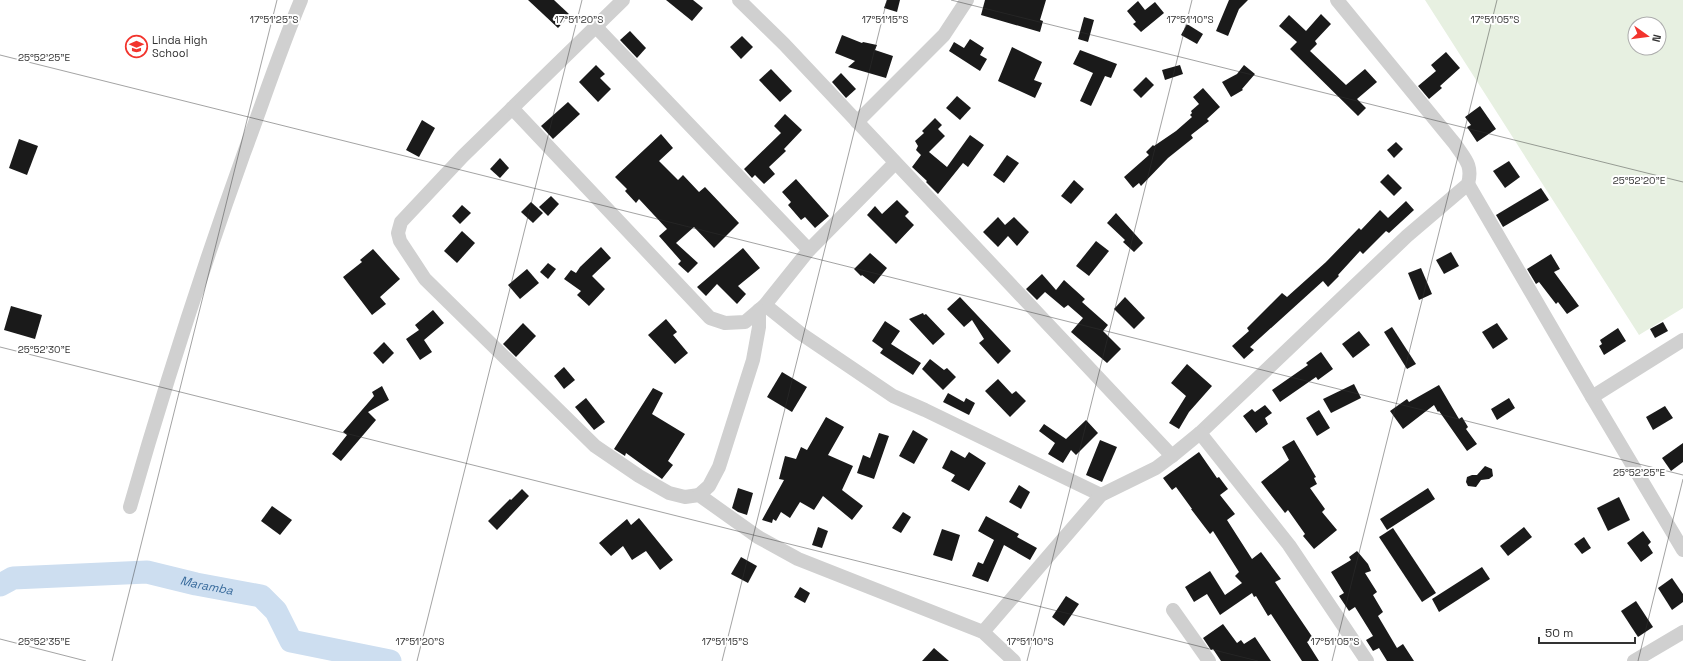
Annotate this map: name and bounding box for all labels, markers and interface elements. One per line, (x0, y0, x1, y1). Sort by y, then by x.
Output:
text: 17°51'25"S (250, 13, 298, 26)
text: 17°51'20"S (555, 13, 604, 26)
text: 17°51'15"S (862, 13, 908, 26)
text: 17°51'10"S (1166, 13, 1214, 26)
text: 17°51'05"S (1471, 13, 1519, 26)
north arrow (1627, 16, 1667, 56)
school or university icon: Linda High School (124, 33, 150, 59)
place label: Linda High School (152, 33, 207, 60)
text: N (1649, 33, 1664, 44)
text: 25°52'25"E (18, 51, 70, 64)
text: 25°52'20"E (1613, 174, 1666, 187)
text: 25°52'30"E (18, 343, 71, 356)
text: 25°52'25"E (1613, 466, 1665, 479)
water label: Maramba (178, 572, 234, 599)
scale bar (1539, 619, 1635, 645)
text: 50 m (1545, 625, 1573, 641)
text: 25°52'35"E (18, 635, 70, 648)
text: 17°51'20"S (396, 635, 445, 648)
text: 17°51'15"S (702, 635, 748, 648)
text: 17°51'10"S (1006, 635, 1054, 648)
text: 17°51'05"S (1311, 635, 1359, 648)

